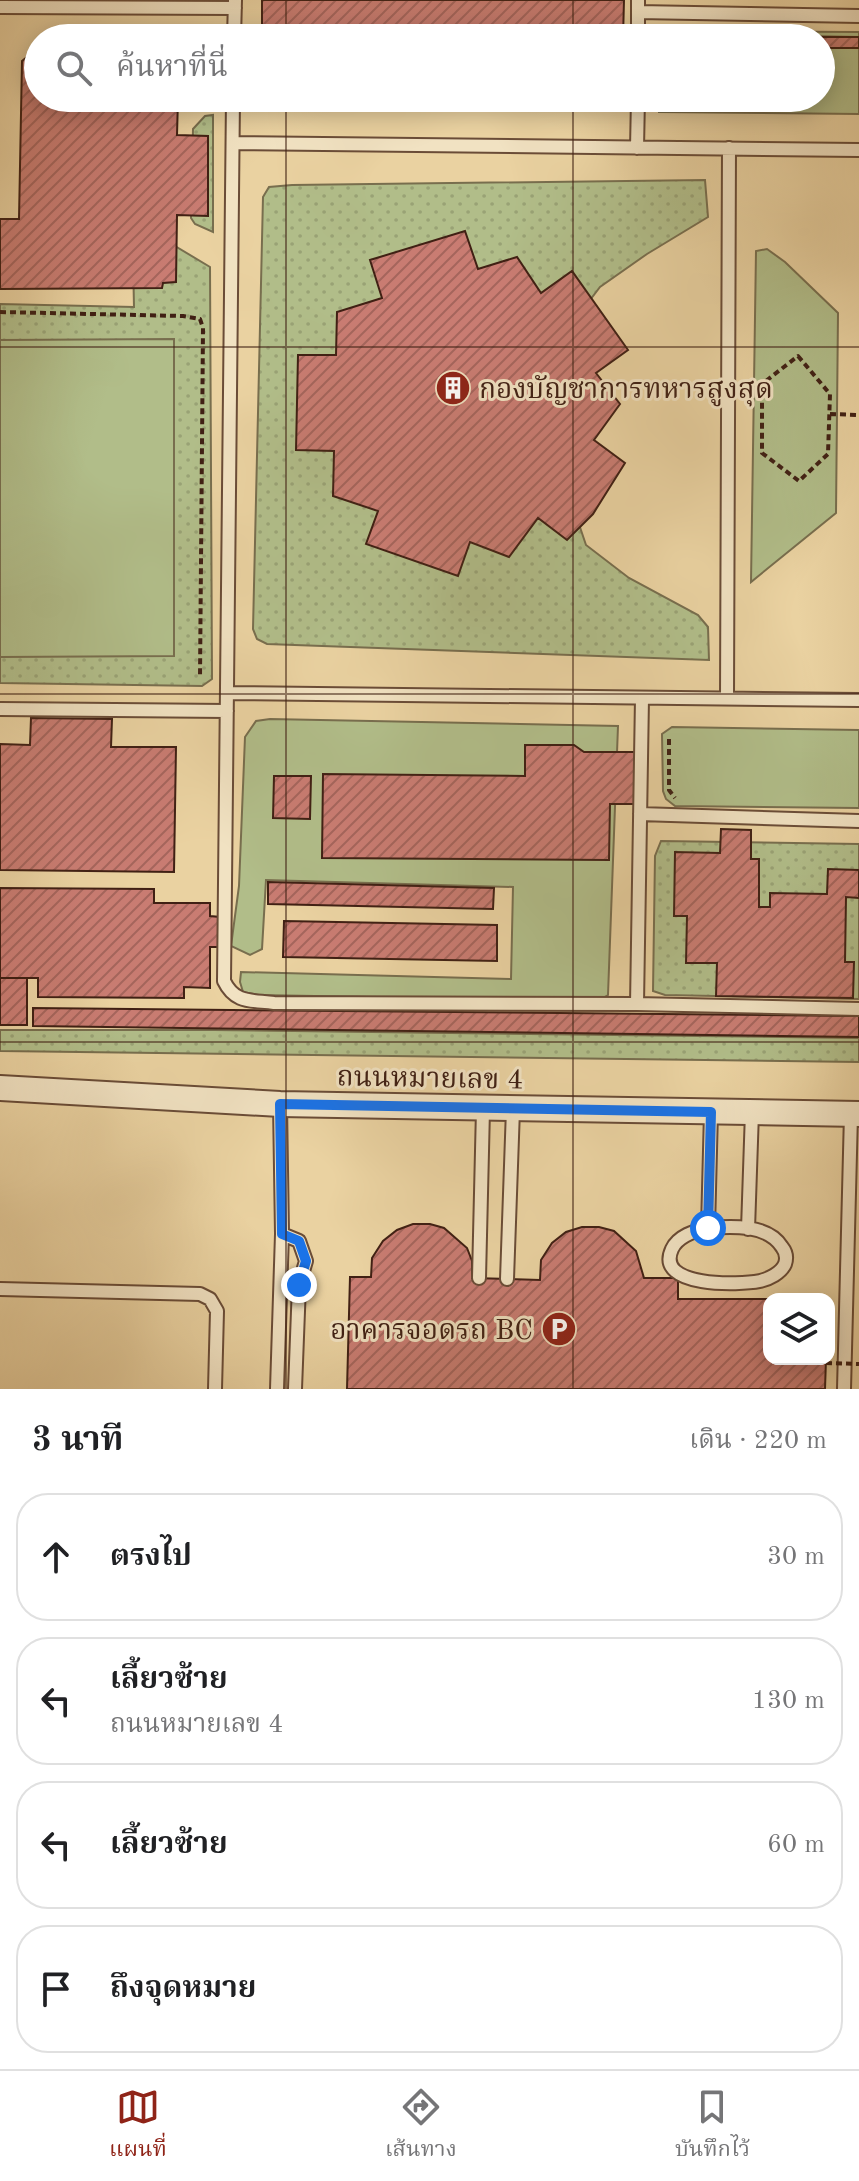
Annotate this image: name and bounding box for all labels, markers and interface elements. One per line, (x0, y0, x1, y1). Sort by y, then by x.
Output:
search box (24, 24, 835, 112)
icon: search (52, 46, 96, 90)
text: ค้นหาที่นี่ (116, 53, 228, 83)
building icon: กองบัญชาการทหารสูงสุด (434, 369, 472, 407)
place label: กองบัญชาการทหารสูงสุด (479, 375, 773, 407)
street label: ถนนหมายเลข 4 (336, 1064, 524, 1096)
route start (690, 1210, 726, 1246)
route end (281, 1267, 317, 1303)
map controls (763, 1293, 835, 1365)
button: layers (763, 1293, 835, 1365)
parking icon: อาคารจอดรถ BC (540, 1310, 578, 1348)
place label: อาคารจอดรถ BC (330, 1318, 533, 1346)
text: 3 นาที (32, 1424, 123, 1458)
text: เดิน · 220 m (689, 1428, 827, 1454)
icon: ahead (34, 1535, 78, 1579)
text: ตรงไป (110, 1542, 192, 1572)
text: 30 m (767, 1544, 825, 1570)
text: เลี้ยวซ้าย (110, 1665, 228, 1695)
icon: left (34, 1679, 78, 1723)
text: 130 m (752, 1688, 825, 1714)
text: ถนนหมายเลข 4 (110, 1712, 283, 1738)
icon: left (34, 1823, 78, 1867)
text: เลี้ยวซ้าย (110, 1830, 228, 1860)
text: 60 m (767, 1832, 825, 1858)
icon: arrive (34, 1967, 78, 2011)
text: ถึงจุดหมาย (110, 1974, 256, 2004)
tab: แผนที่ (109, 2085, 167, 2168)
tab: เส้นทาง (385, 2085, 457, 2168)
tab: บันทึกไว้ (675, 2085, 750, 2168)

